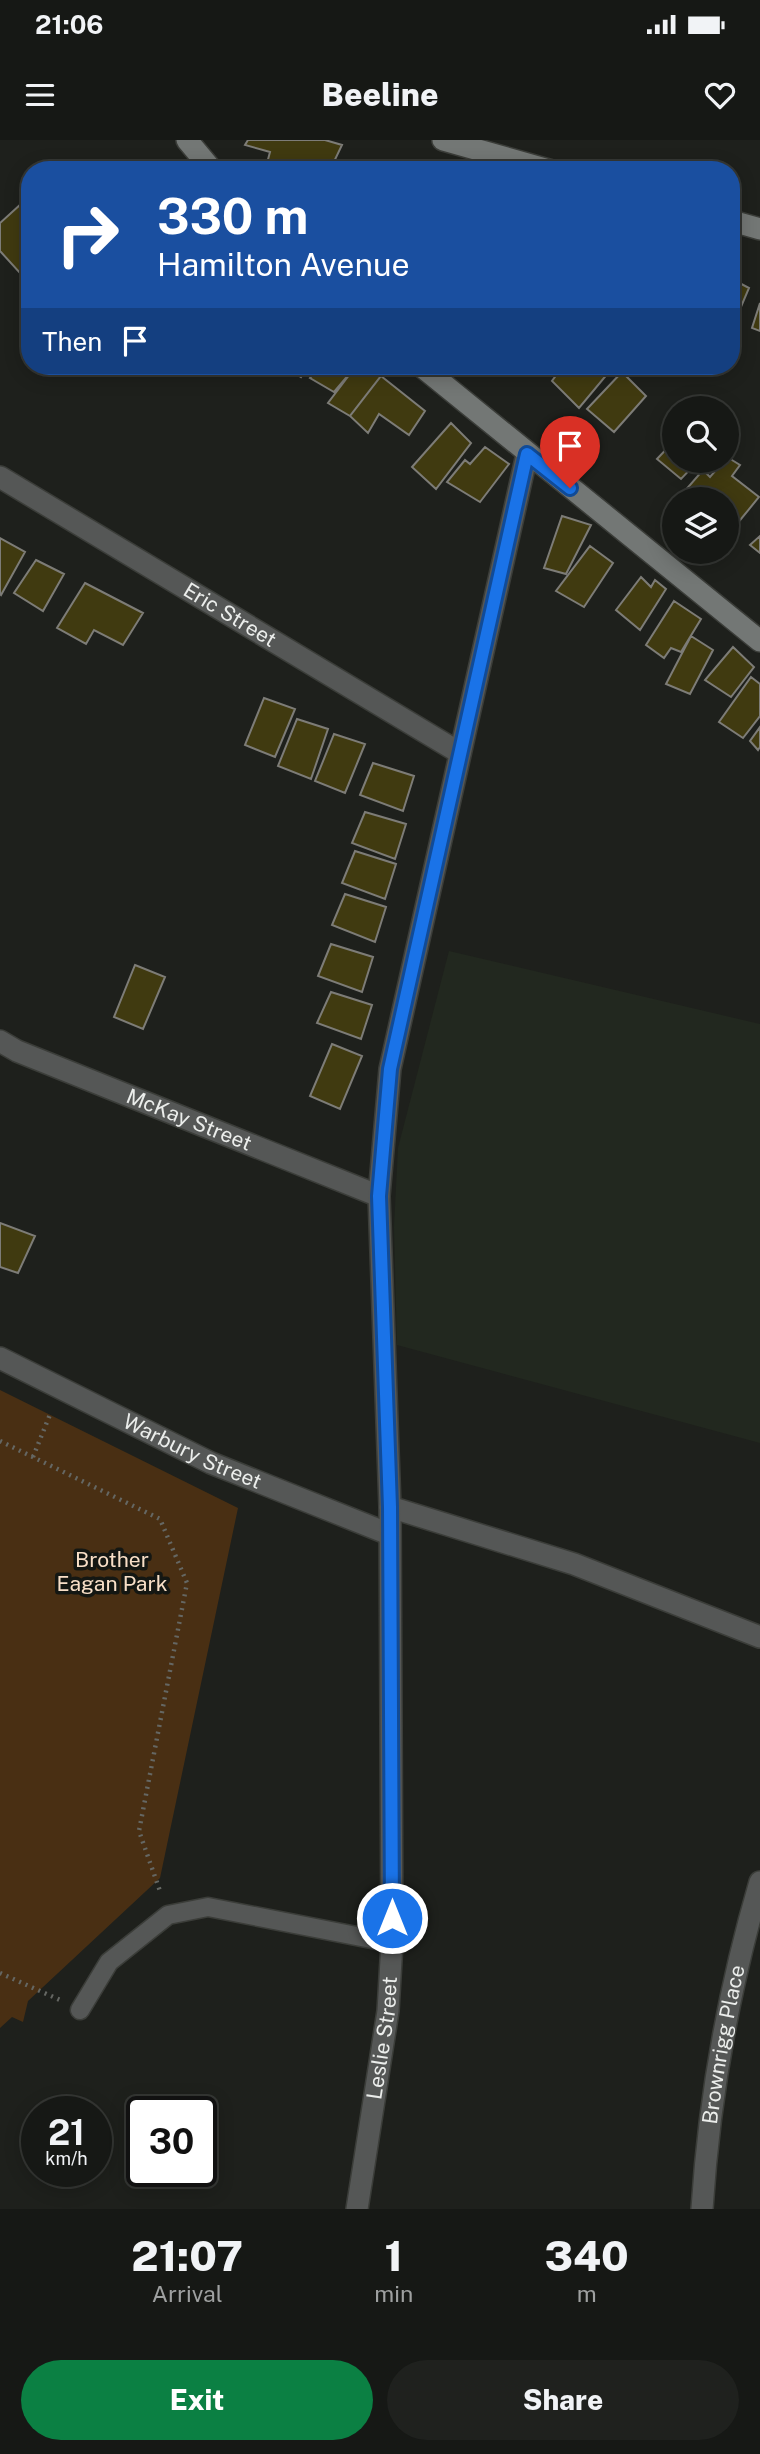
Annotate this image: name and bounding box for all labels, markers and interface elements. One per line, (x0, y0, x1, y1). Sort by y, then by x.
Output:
text: 21:06 (35, 9, 104, 40)
icon: menu (21, 76, 59, 114)
text: Beeline (322, 76, 438, 113)
icon: heart (701, 76, 739, 114)
text: 330 m (157, 187, 308, 245)
icon: right (42, 189, 133, 280)
text: Hamilton Avenue (157, 246, 410, 283)
icon: arrive (116, 322, 154, 360)
text: Then (42, 326, 102, 357)
map controls (662, 396, 739, 564)
button: search (662, 396, 739, 473)
pin (540, 416, 600, 488)
icon: arrive (551, 427, 589, 465)
button: layers (662, 487, 739, 564)
street label: Eric Street (179, 577, 281, 652)
street label: McKay Street (123, 1083, 255, 1156)
street label: Warbury Street (119, 1408, 265, 1494)
park label: Brother Eagan Park (57, 1547, 168, 1596)
position arrow (355, 1881, 429, 1955)
street label: Brownrigg Place (697, 1962, 750, 2126)
street label: Leslie Street (361, 1976, 402, 2101)
speed limit sign: 30 (126, 2096, 217, 2187)
text: 21 (48, 2112, 85, 2153)
text: km/h (45, 2148, 88, 2169)
text: 21:07 (131, 2231, 243, 2280)
text: 1 (385, 2231, 403, 2280)
text: 340 (545, 2231, 629, 2280)
text: Arrival (152, 2280, 223, 2307)
text: min (374, 2280, 413, 2307)
text: m (577, 2280, 597, 2307)
button: Exit (21, 2360, 373, 2440)
button: Share (387, 2360, 739, 2440)

